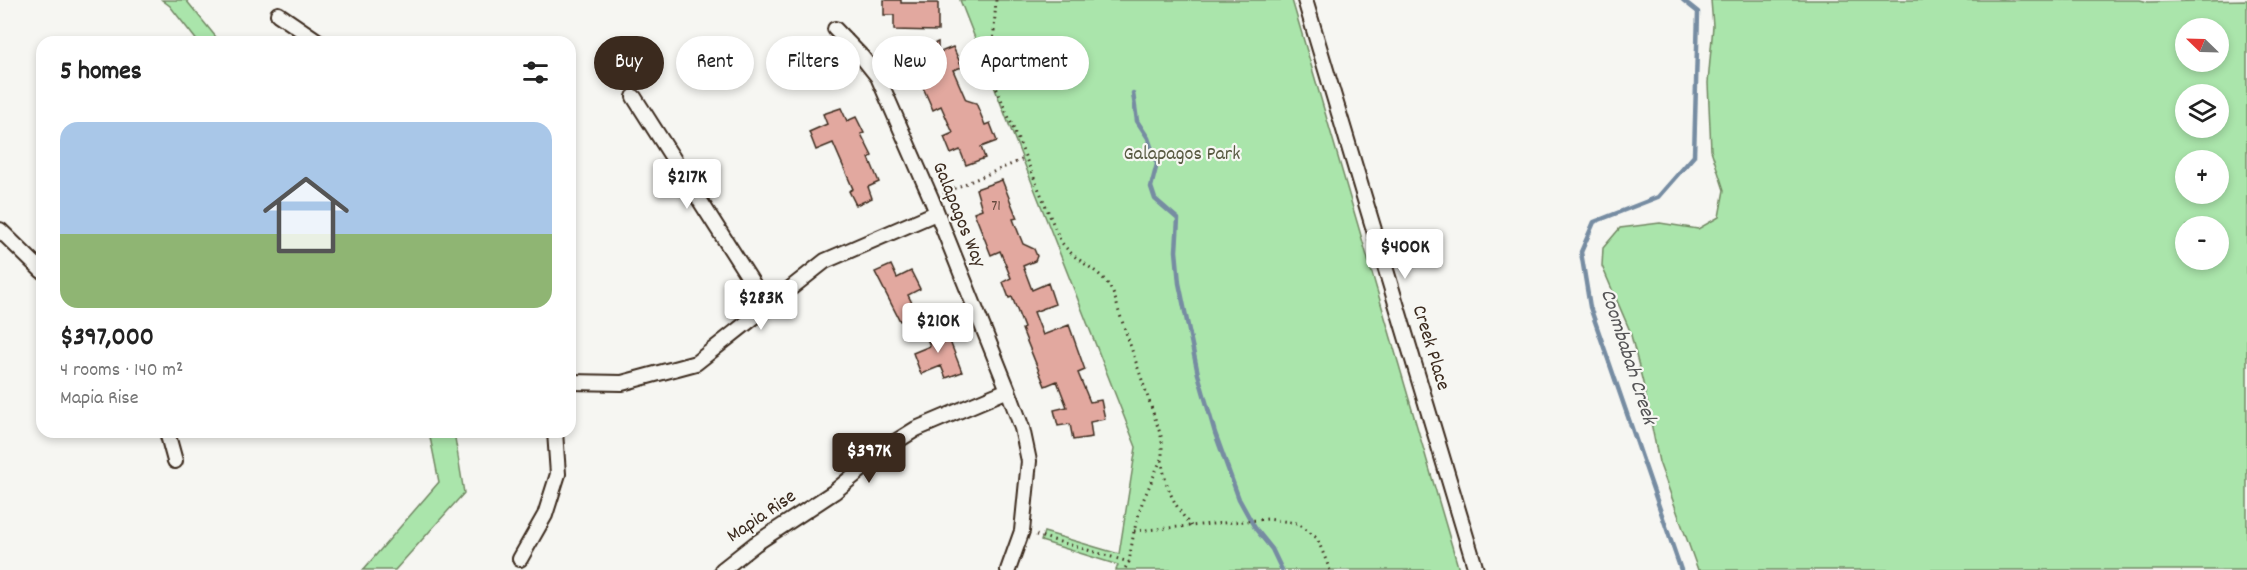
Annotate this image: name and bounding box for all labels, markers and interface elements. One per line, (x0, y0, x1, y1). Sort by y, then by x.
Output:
north arrow (2175, 18, 2229, 72)
map controls (2175, 18, 2229, 270)
chip: Buy (594, 36, 664, 90)
chip: Rent (676, 36, 754, 90)
chip: Filters (766, 36, 860, 90)
chip: New (872, 36, 947, 90)
chip: Apartment (959, 36, 1089, 90)
text: 5 homes (60, 54, 142, 91)
icon: filters (519, 56, 552, 89)
button: layers (2175, 84, 2229, 138)
park label: Galapagos Park (1124, 141, 1240, 169)
button: + (2175, 150, 2229, 204)
street label: Galapagos Way (924, 158, 992, 273)
pin: $217K (645, 159, 729, 210)
icon: home (252, 161, 360, 269)
text: $217K (667, 164, 707, 192)
house number: 71 (991, 195, 1001, 218)
button: − (2175, 216, 2229, 270)
pin: $400K (1363, 229, 1447, 280)
text: $400K (1380, 234, 1430, 262)
pin: $283K (719, 280, 803, 331)
text: $283K (738, 285, 784, 313)
water label: Coombabah Creek (1591, 285, 1664, 431)
street label: Creek Place (1404, 302, 1456, 394)
pin: $210K (896, 303, 980, 354)
text: $210K (916, 308, 960, 336)
text: $397,000 (60, 320, 154, 357)
text: 4 rooms · 140 m² (60, 357, 183, 385)
text: Mapia Rise (60, 385, 139, 413)
pin: $397K (827, 433, 911, 484)
text: $397K (846, 438, 892, 466)
street label: Mapia Rise (722, 483, 803, 551)

